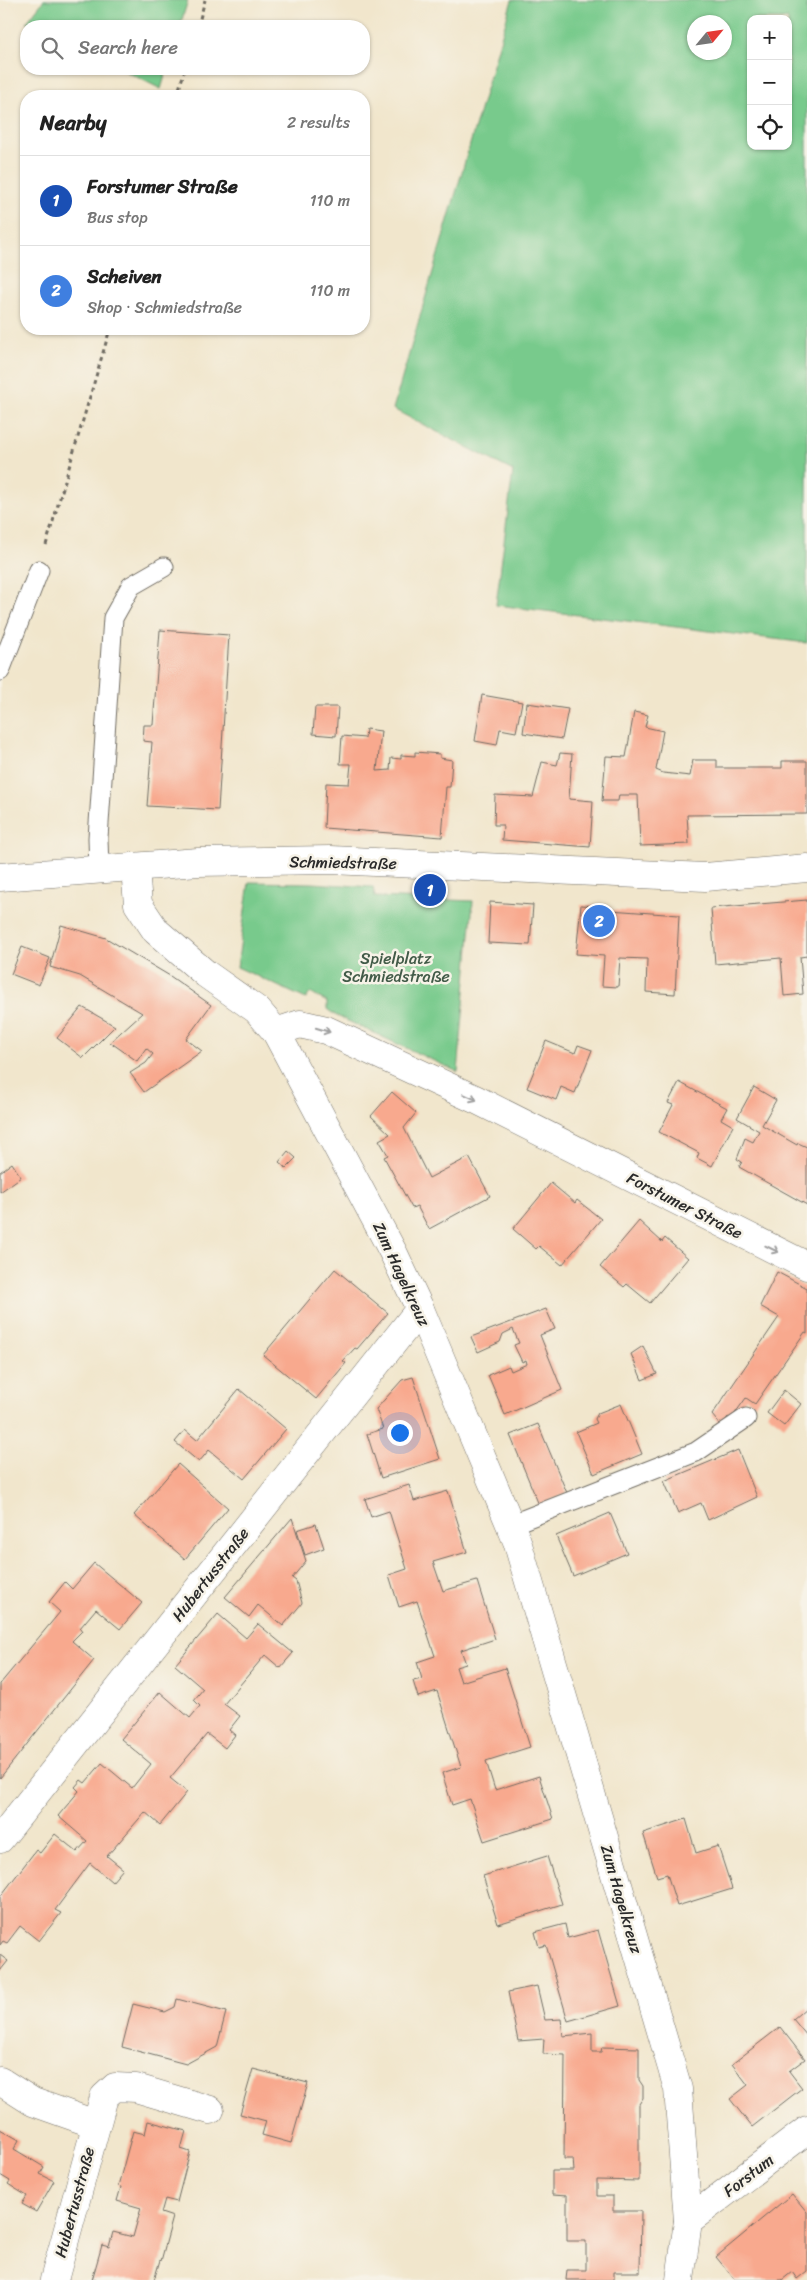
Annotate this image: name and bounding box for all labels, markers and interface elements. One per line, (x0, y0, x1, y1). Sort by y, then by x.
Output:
north arrow (687, 15, 732, 60)
map controls (747, 15, 792, 150)
button: + (747, 15, 792, 60)
search box (20, 20, 370, 75)
text: Search here (78, 31, 178, 64)
icon: search (38, 34, 66, 62)
button: − (747, 60, 792, 105)
text: Nearby (40, 104, 106, 142)
button: locate (747, 105, 792, 150)
text: 2 results (287, 108, 350, 137)
text: Forstumer Straße (87, 170, 238, 203)
text: 1 (53, 186, 59, 215)
text: 110 m (310, 186, 350, 215)
text: Bus stop (87, 203, 148, 232)
text: Scheiven (87, 260, 162, 293)
text: 2 (51, 276, 61, 305)
text: 110 m (310, 276, 350, 305)
text: Shop · Schmiedstraße (87, 293, 242, 322)
street label: Schmiedstraße (289, 847, 397, 878)
pin: 1 (414, 871, 446, 909)
pin: 2 (583, 902, 615, 940)
park label: Spielplatz Schmiedstraße (342, 944, 450, 991)
one-way arrow (314, 1025, 330, 1035)
one-way arrow (463, 1092, 478, 1102)
street label: Forstumer Straße (622, 1164, 748, 1247)
street label: Zum Hagelkreuz (365, 1217, 439, 1332)
one-way arrow (764, 1245, 779, 1254)
your location (387, 1420, 413, 1446)
street label: Hubertusstraße (164, 1521, 257, 1628)
street label: Zum Hagelkreuz (592, 1841, 651, 1958)
street label: Hubertusstraße (46, 2144, 103, 2261)
street label: Forstum (716, 2146, 780, 2205)

